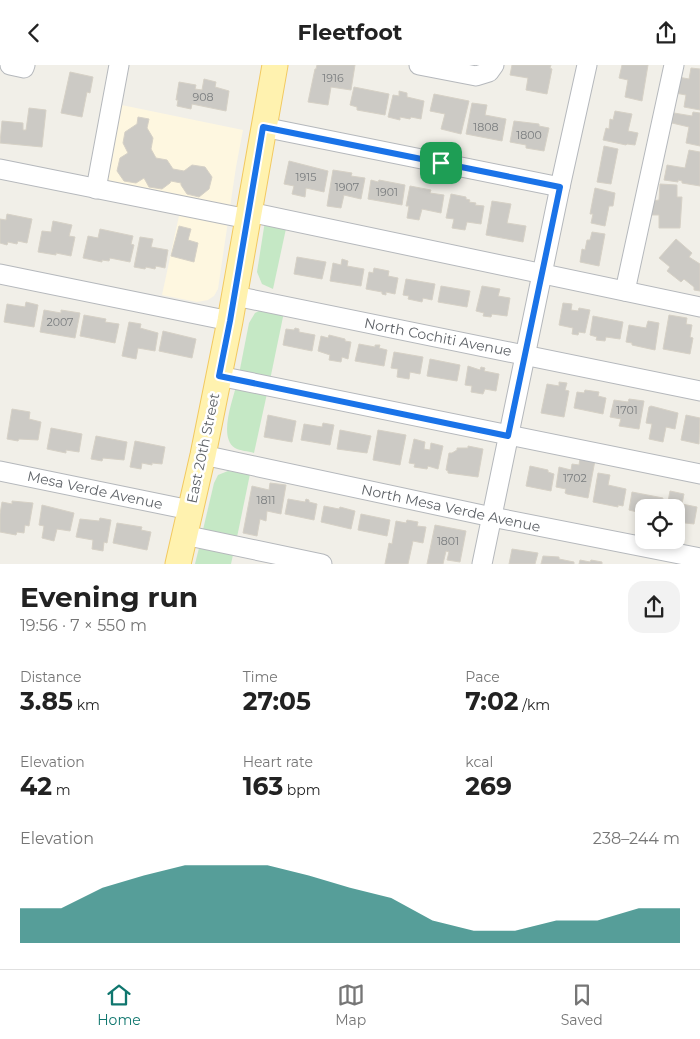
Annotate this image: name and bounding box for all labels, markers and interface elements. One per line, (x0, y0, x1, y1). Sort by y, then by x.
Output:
icon: back (20, 19, 48, 47)
text: Fleetfoot (298, 19, 402, 46)
icon: share (652, 19, 680, 47)
house number: 1916 (322, 71, 344, 85)
house number: 908 (193, 90, 214, 104)
house number: 1808 (473, 120, 499, 134)
house number: 1800 (516, 128, 542, 142)
pin (420, 142, 462, 184)
icon: arrive (427, 149, 455, 177)
house number: 1915 (296, 170, 316, 184)
house number: 1907 (335, 180, 359, 194)
house number: 1901 (376, 185, 398, 199)
street label: North Cochiti Avenue (363, 314, 513, 360)
house number: 2007 (46, 315, 74, 329)
street label: East 20th Street (183, 391, 224, 505)
house number: 1701 (616, 403, 638, 417)
street label: Mesa Verde Avenue (26, 467, 164, 513)
house number: 1702 (563, 471, 587, 485)
street label: North Mesa Verde Avenue (360, 480, 542, 536)
house number: 1811 (257, 493, 275, 507)
map controls (635, 499, 685, 549)
button: locate (635, 499, 685, 549)
house number: 1801 (437, 534, 459, 548)
text: Evening run (20, 580, 198, 614)
button: share (628, 581, 680, 633)
text: 19:56 · 7 × 550 m (20, 616, 147, 635)
text: Distance (20, 668, 82, 686)
text: Time (243, 668, 278, 686)
text: Pace (465, 668, 500, 686)
text: 3.85 (20, 686, 73, 716)
text: 27:05 (243, 686, 311, 716)
text: 7:02 (465, 686, 519, 716)
text: km (73, 696, 100, 714)
text: /km (519, 696, 550, 714)
text: Elevation (20, 753, 85, 771)
text: Heart rate (243, 753, 313, 771)
text: kcal (465, 753, 493, 771)
text: 42 (20, 771, 52, 801)
text: 163 (243, 771, 283, 801)
text: 269 (465, 771, 512, 801)
text: m (52, 781, 71, 799)
text: bpm (283, 781, 321, 799)
text: Elevation (20, 829, 94, 848)
text: 238–244 m (593, 829, 680, 848)
tab: Home (97, 981, 141, 1029)
tab: Map (335, 981, 366, 1029)
tab: Saved (561, 981, 603, 1029)

